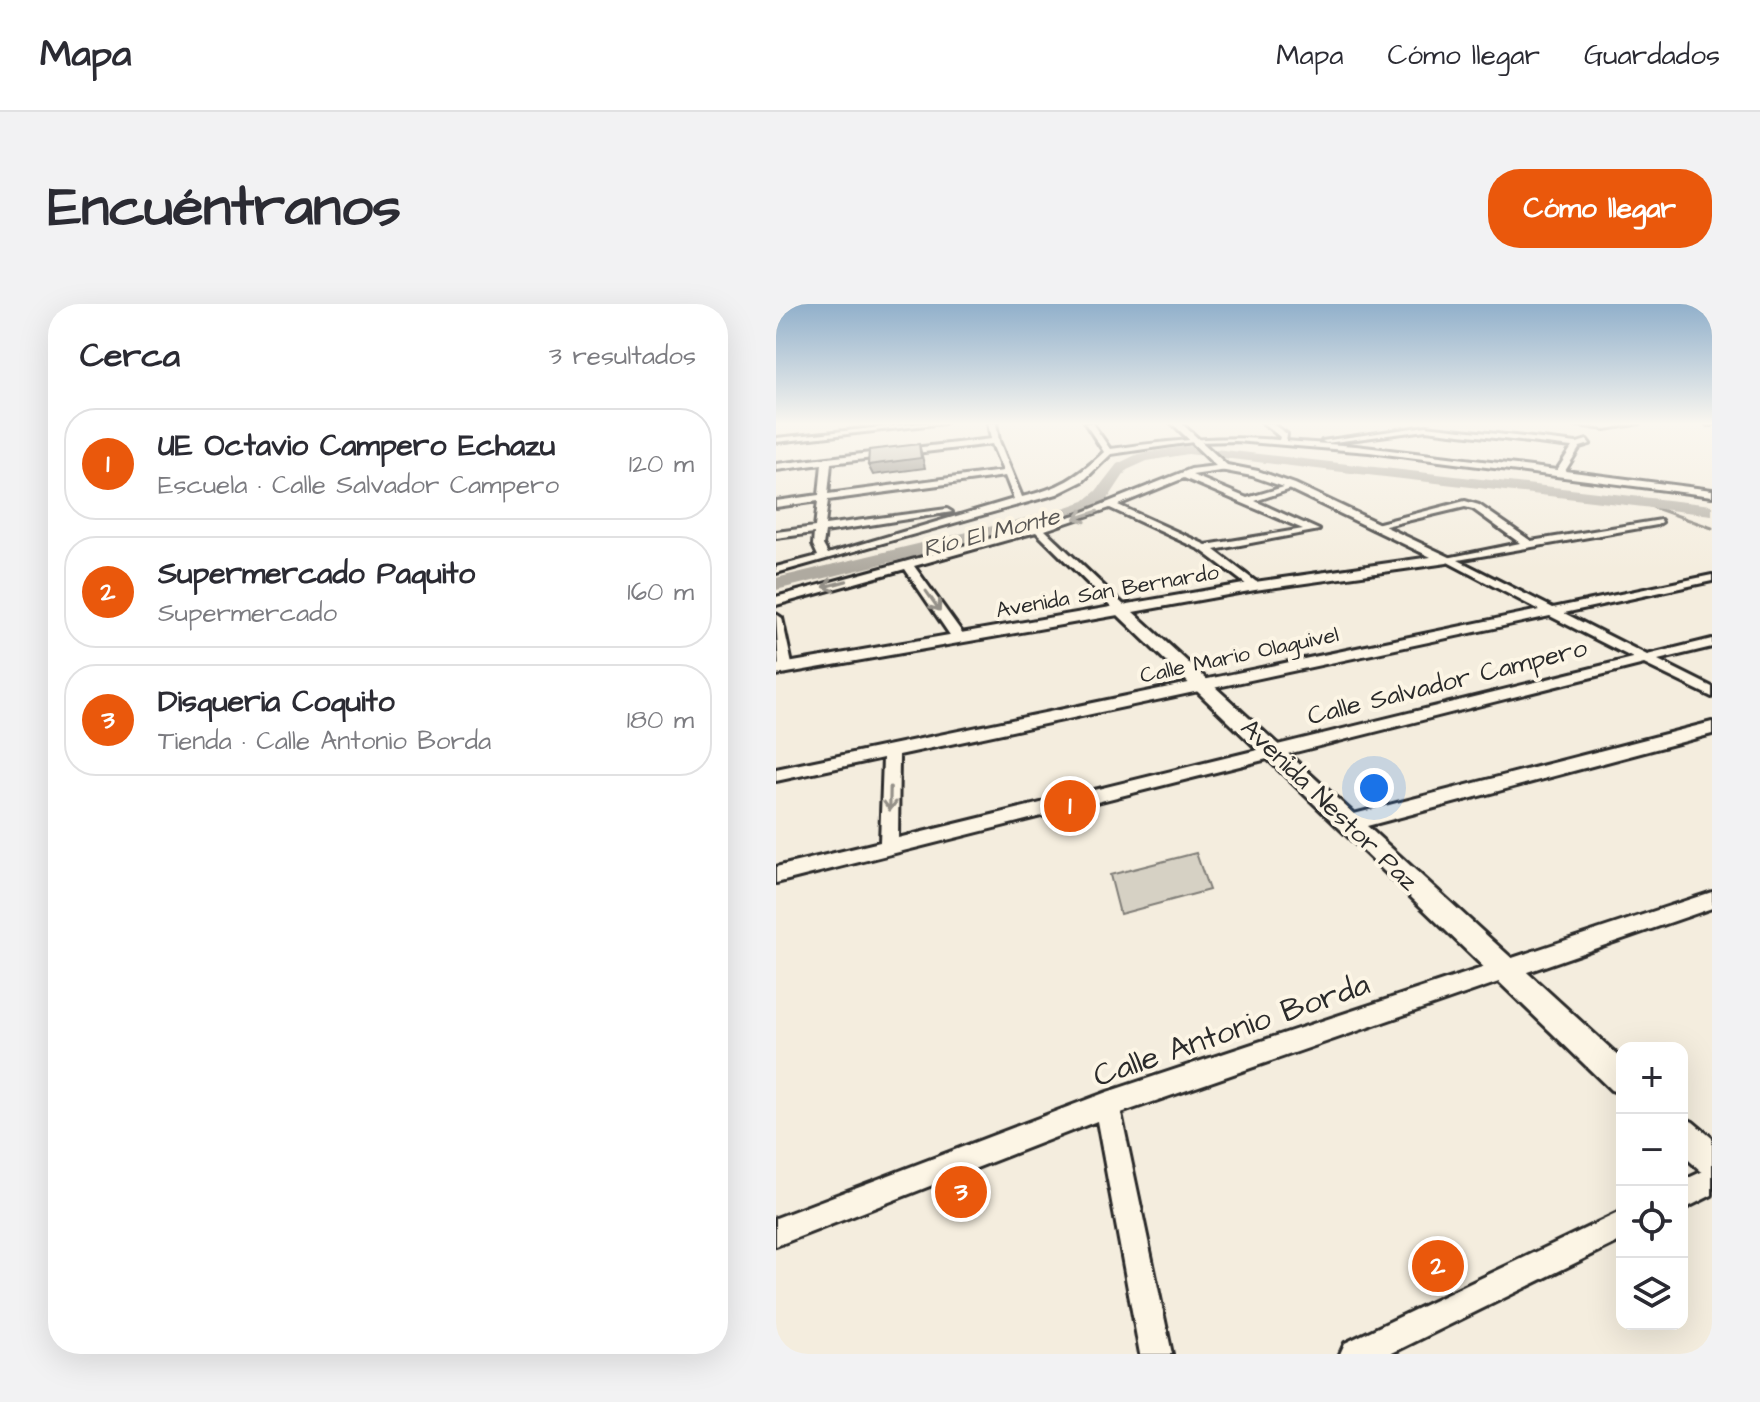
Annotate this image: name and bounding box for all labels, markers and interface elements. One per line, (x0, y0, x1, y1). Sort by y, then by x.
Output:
text: Mapa (40, 29, 131, 81)
text: Mapa (1276, 36, 1344, 75)
text: Cómo llegar (1388, 36, 1540, 75)
text: Guardados (1584, 36, 1720, 75)
text: Encuéntranos (48, 169, 401, 247)
button: Cómo llegar (1488, 169, 1712, 248)
text: Cerca (80, 332, 180, 380)
text: 3 resultados (549, 338, 696, 374)
text: UE Octavio Campero Echazu (158, 425, 555, 467)
text: 1 (106, 446, 110, 482)
text: 120 m (629, 446, 694, 482)
text: Escuela · Calle Salvador Campero (158, 467, 559, 503)
water label: Río El Monte (919, 499, 1064, 566)
one-way arrow (1073, 509, 1098, 524)
text: Supermercado Paquito (158, 553, 475, 595)
street label: Avenida San Bernardo (993, 556, 1222, 626)
text: 2 (101, 574, 115, 610)
text: 160 m (627, 574, 694, 610)
one-way arrow (823, 577, 849, 592)
one-way arrow (925, 590, 941, 612)
text: Supermercado (158, 595, 337, 631)
street label: Calle Mario Olaguivel (1137, 619, 1342, 693)
street label: Calle Salvador Campero (1304, 630, 1591, 734)
text: Disqueria Coquito (158, 681, 395, 723)
text: 3 (101, 702, 115, 738)
text: 180 m (627, 702, 694, 738)
street label: Avenida Nestor Paz (1233, 710, 1426, 899)
text: Tienda · Calle Antonio Borda (158, 723, 491, 759)
your location (1354, 768, 1394, 808)
pin: 1 (1044, 776, 1096, 836)
one-way arrow (883, 785, 898, 812)
street label: Calle Antonio Borda (1087, 962, 1376, 1099)
map controls (1616, 1042, 1688, 1330)
button: + (1616, 1042, 1688, 1114)
button: − (1616, 1114, 1688, 1186)
pin: 3 (935, 1162, 987, 1222)
button: locate (1616, 1186, 1688, 1258)
pin: 2 (1412, 1236, 1464, 1296)
button: layers (1616, 1258, 1688, 1330)

